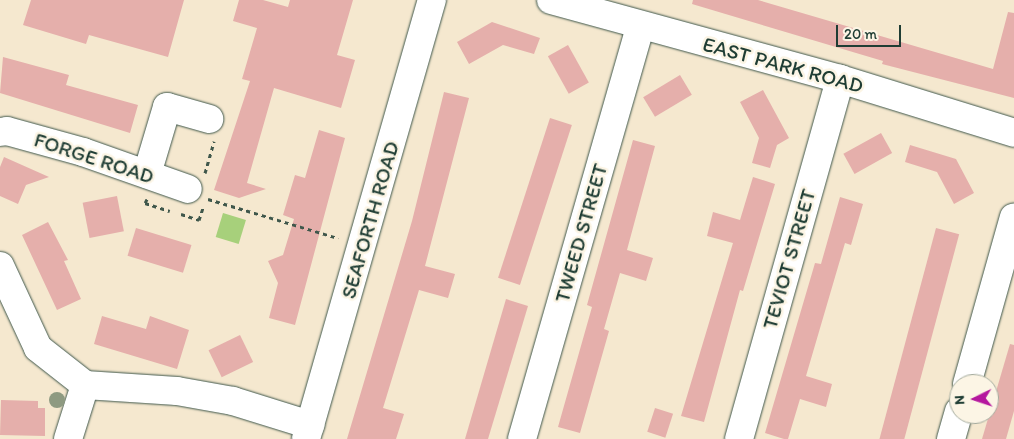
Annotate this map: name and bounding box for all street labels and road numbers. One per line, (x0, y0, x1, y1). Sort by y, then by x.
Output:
street label: EAST PARK ROAD (701, 32, 865, 98)
street label: FORGE ROAD (31, 127, 157, 189)
street label: SEAFORTH ROAD (336, 139, 404, 301)
street label: TWEED STREET (549, 161, 613, 305)
street label: TEVIOT STREET (757, 186, 821, 332)

